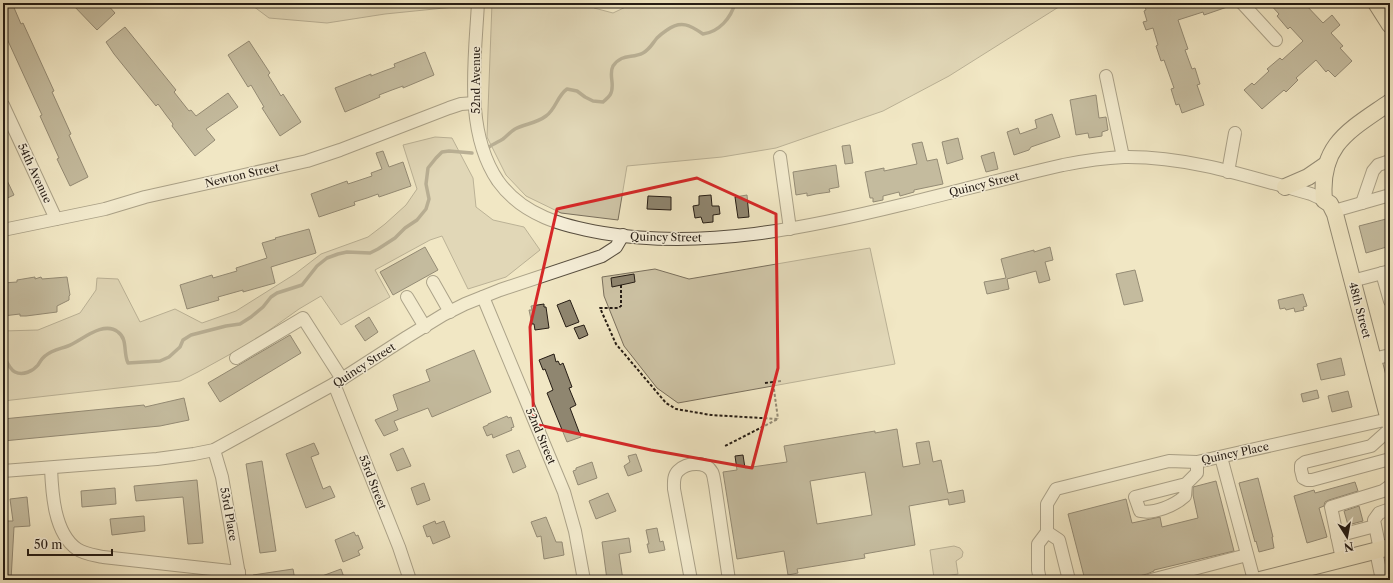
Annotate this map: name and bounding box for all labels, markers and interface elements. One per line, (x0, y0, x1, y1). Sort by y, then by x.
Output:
street label: 52nd Avenue (469, 46, 483, 114)
street label: 54th Avenue (15, 141, 55, 205)
street label: Newton Street (204, 160, 280, 190)
street label: Quincy Street (948, 169, 1021, 199)
street label: Quincy Street (630, 229, 702, 245)
street label: 48th Street (1346, 280, 1374, 340)
street label: Quincy Street (330, 340, 398, 390)
street label: 52nd Street (523, 406, 559, 466)
street label: Quincy Place (1200, 439, 1270, 467)
street label: 53rd Street (356, 453, 390, 511)
street label: 53rd Place (217, 486, 241, 542)
north arrow (1327, 517, 1367, 557)
scale bar (28, 531, 112, 557)
text: 50 m (34, 537, 63, 552)
text: N (1342, 539, 1355, 555)

